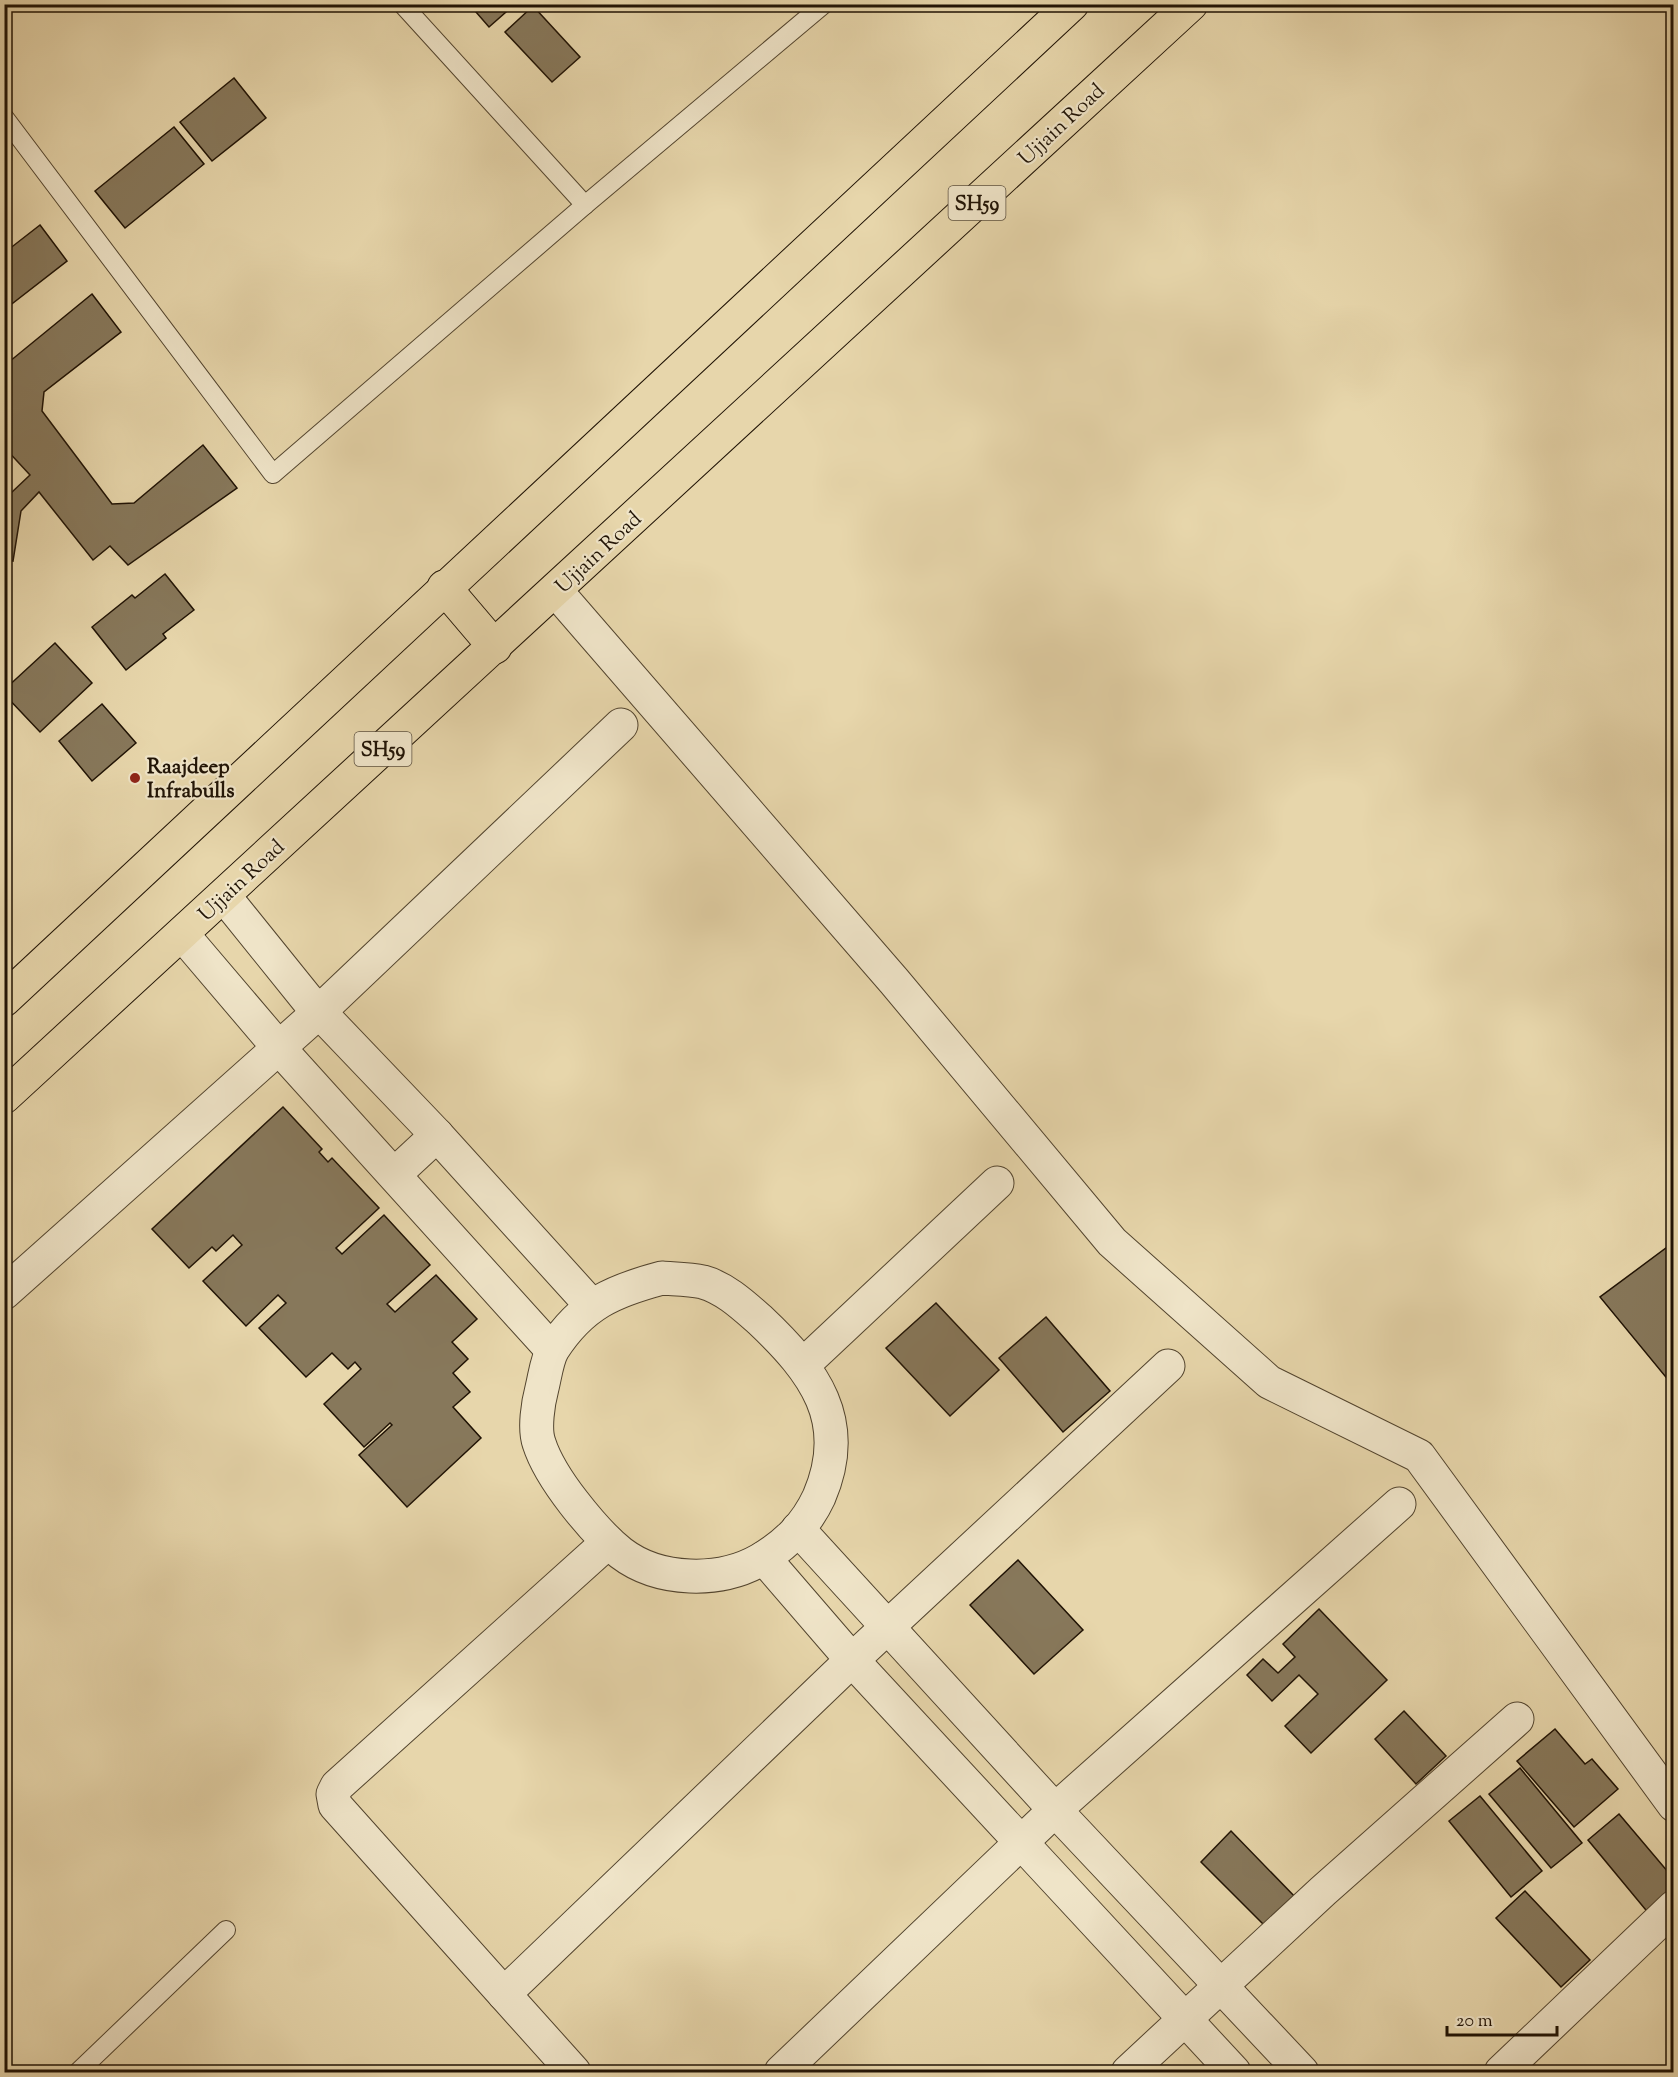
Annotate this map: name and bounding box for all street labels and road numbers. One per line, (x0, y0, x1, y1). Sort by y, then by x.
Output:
street label: Ujjain Road (1012, 77, 1112, 173)
road number: SH59 (948, 186, 1006, 220)
street label: Ujjain Road (549, 505, 649, 601)
road number: SH59 (354, 732, 412, 766)
street label: Ujjain Road (192, 833, 292, 929)

